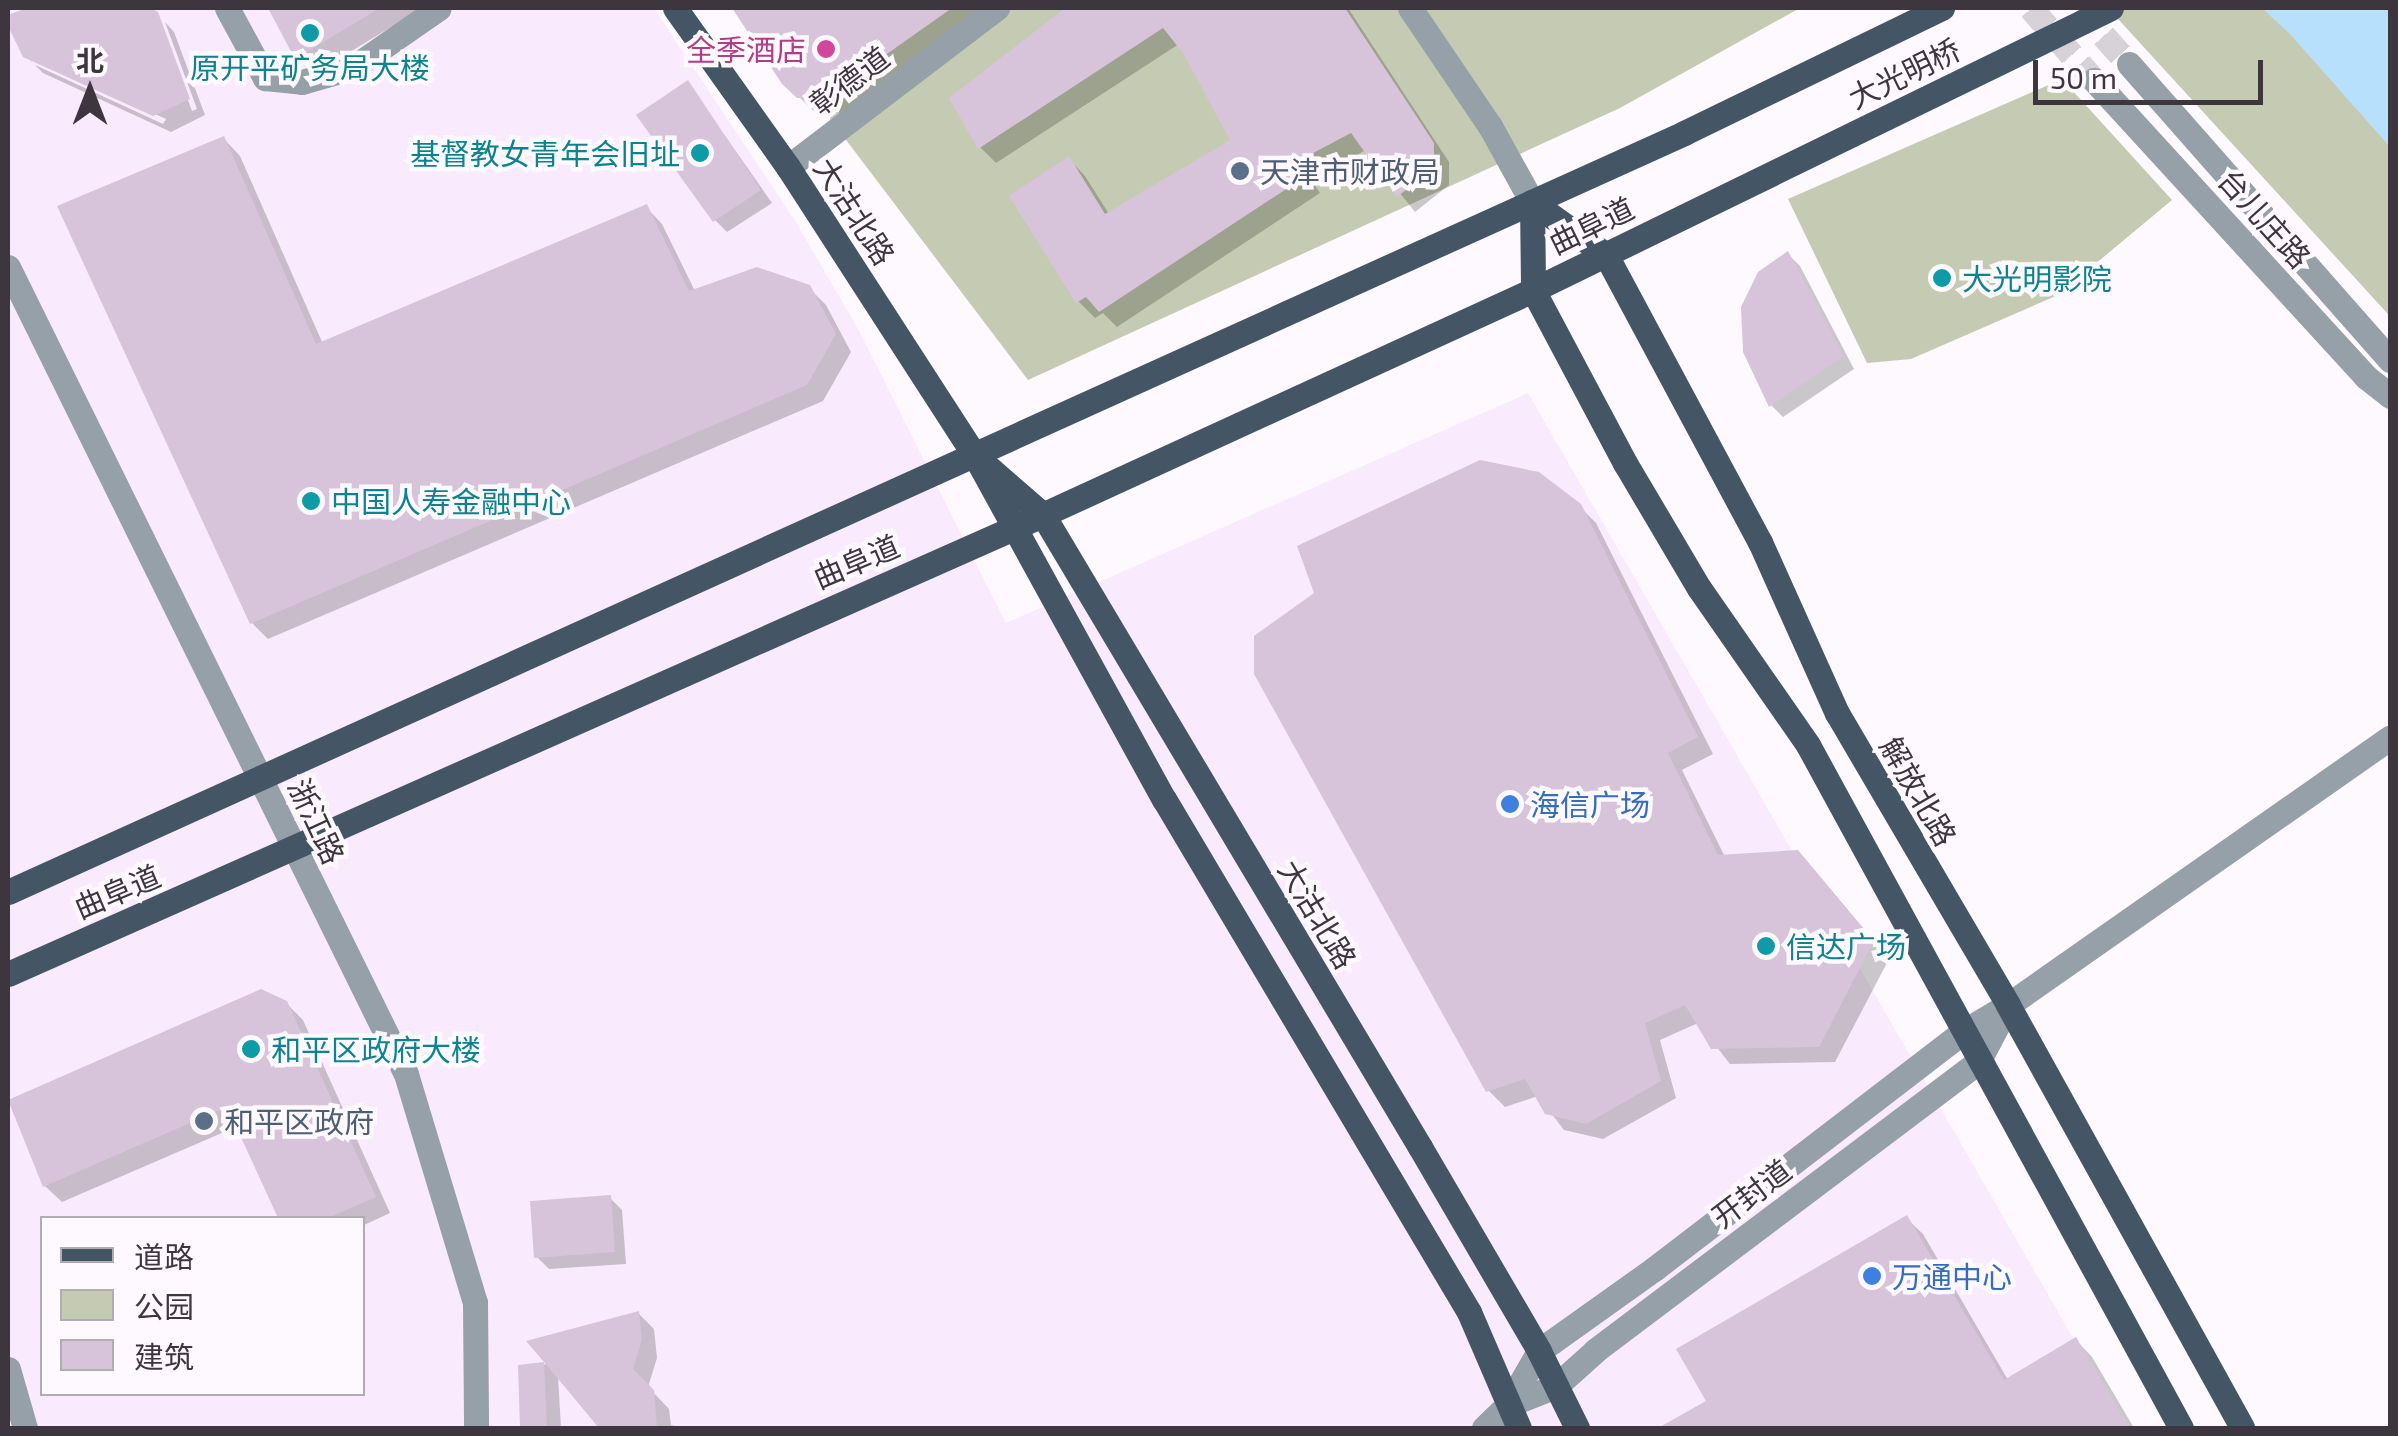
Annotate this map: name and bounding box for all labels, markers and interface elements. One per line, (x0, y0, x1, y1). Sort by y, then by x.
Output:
marker: 原开平矿务局大楼 (299, 22, 321, 44)
place label: 全季酒店 (686, 31, 806, 67)
street label: 大光明桥 (1842, 31, 1966, 115)
marker: 全季酒店 (815, 38, 837, 60)
street label: 彰德道 (802, 39, 896, 121)
north arrow (40, 40, 140, 140)
scale bar (2038, 40, 2268, 102)
text: 北 (76, 43, 104, 77)
place label: 原开平矿务局大楼 (190, 49, 430, 85)
text: 50 m (2050, 59, 2117, 95)
place label: 基督教女青年会旧址 (410, 135, 680, 171)
marker: 基督教女青年会旧址 (689, 142, 711, 164)
street label: 大沽北路 (807, 151, 903, 271)
place label: 天津市财政局 (1260, 153, 1440, 189)
marker: 天津市财政局 (1229, 160, 1251, 182)
street label: 台儿庄路 (2211, 161, 2319, 275)
street label: 曲阜道 (1543, 189, 1639, 261)
place label: 大光明影院 (1962, 260, 2112, 296)
marker: 大光明影院 (1931, 267, 1953, 289)
place label: 中国人寿金融中心 (331, 483, 571, 519)
marker: 中国人寿金融中心 (300, 490, 322, 512)
street label: 曲阜道 (808, 527, 904, 595)
street label: 解放北路 (1873, 730, 1965, 852)
street label: 浙江路 (282, 773, 352, 869)
place label: 海信广场 (1530, 786, 1650, 822)
marker: 海信广场 (1499, 793, 1521, 815)
street label: 大沽北路 (1272, 853, 1364, 975)
street label: 曲阜道 (69, 857, 165, 925)
place label: 信达广场 (1786, 928, 1906, 964)
marker: 信达广场 (1755, 935, 1777, 957)
place label: 和平区政府大楼 (271, 1031, 481, 1067)
marker: 和平区政府大楼 (240, 1038, 262, 1060)
place label: 和平区政府 (224, 1103, 374, 1139)
marker: 和平区政府 (193, 1110, 215, 1132)
street label: 开封道 (1704, 1152, 1798, 1234)
legend (40, 1216, 365, 1396)
text: 道路 (134, 1238, 194, 1274)
place label: 万通中心 (1892, 1258, 2012, 1294)
marker: 万通中心 (1861, 1265, 1883, 1287)
text: 公园 (134, 1288, 194, 1324)
text: 建筑 (134, 1338, 194, 1374)

